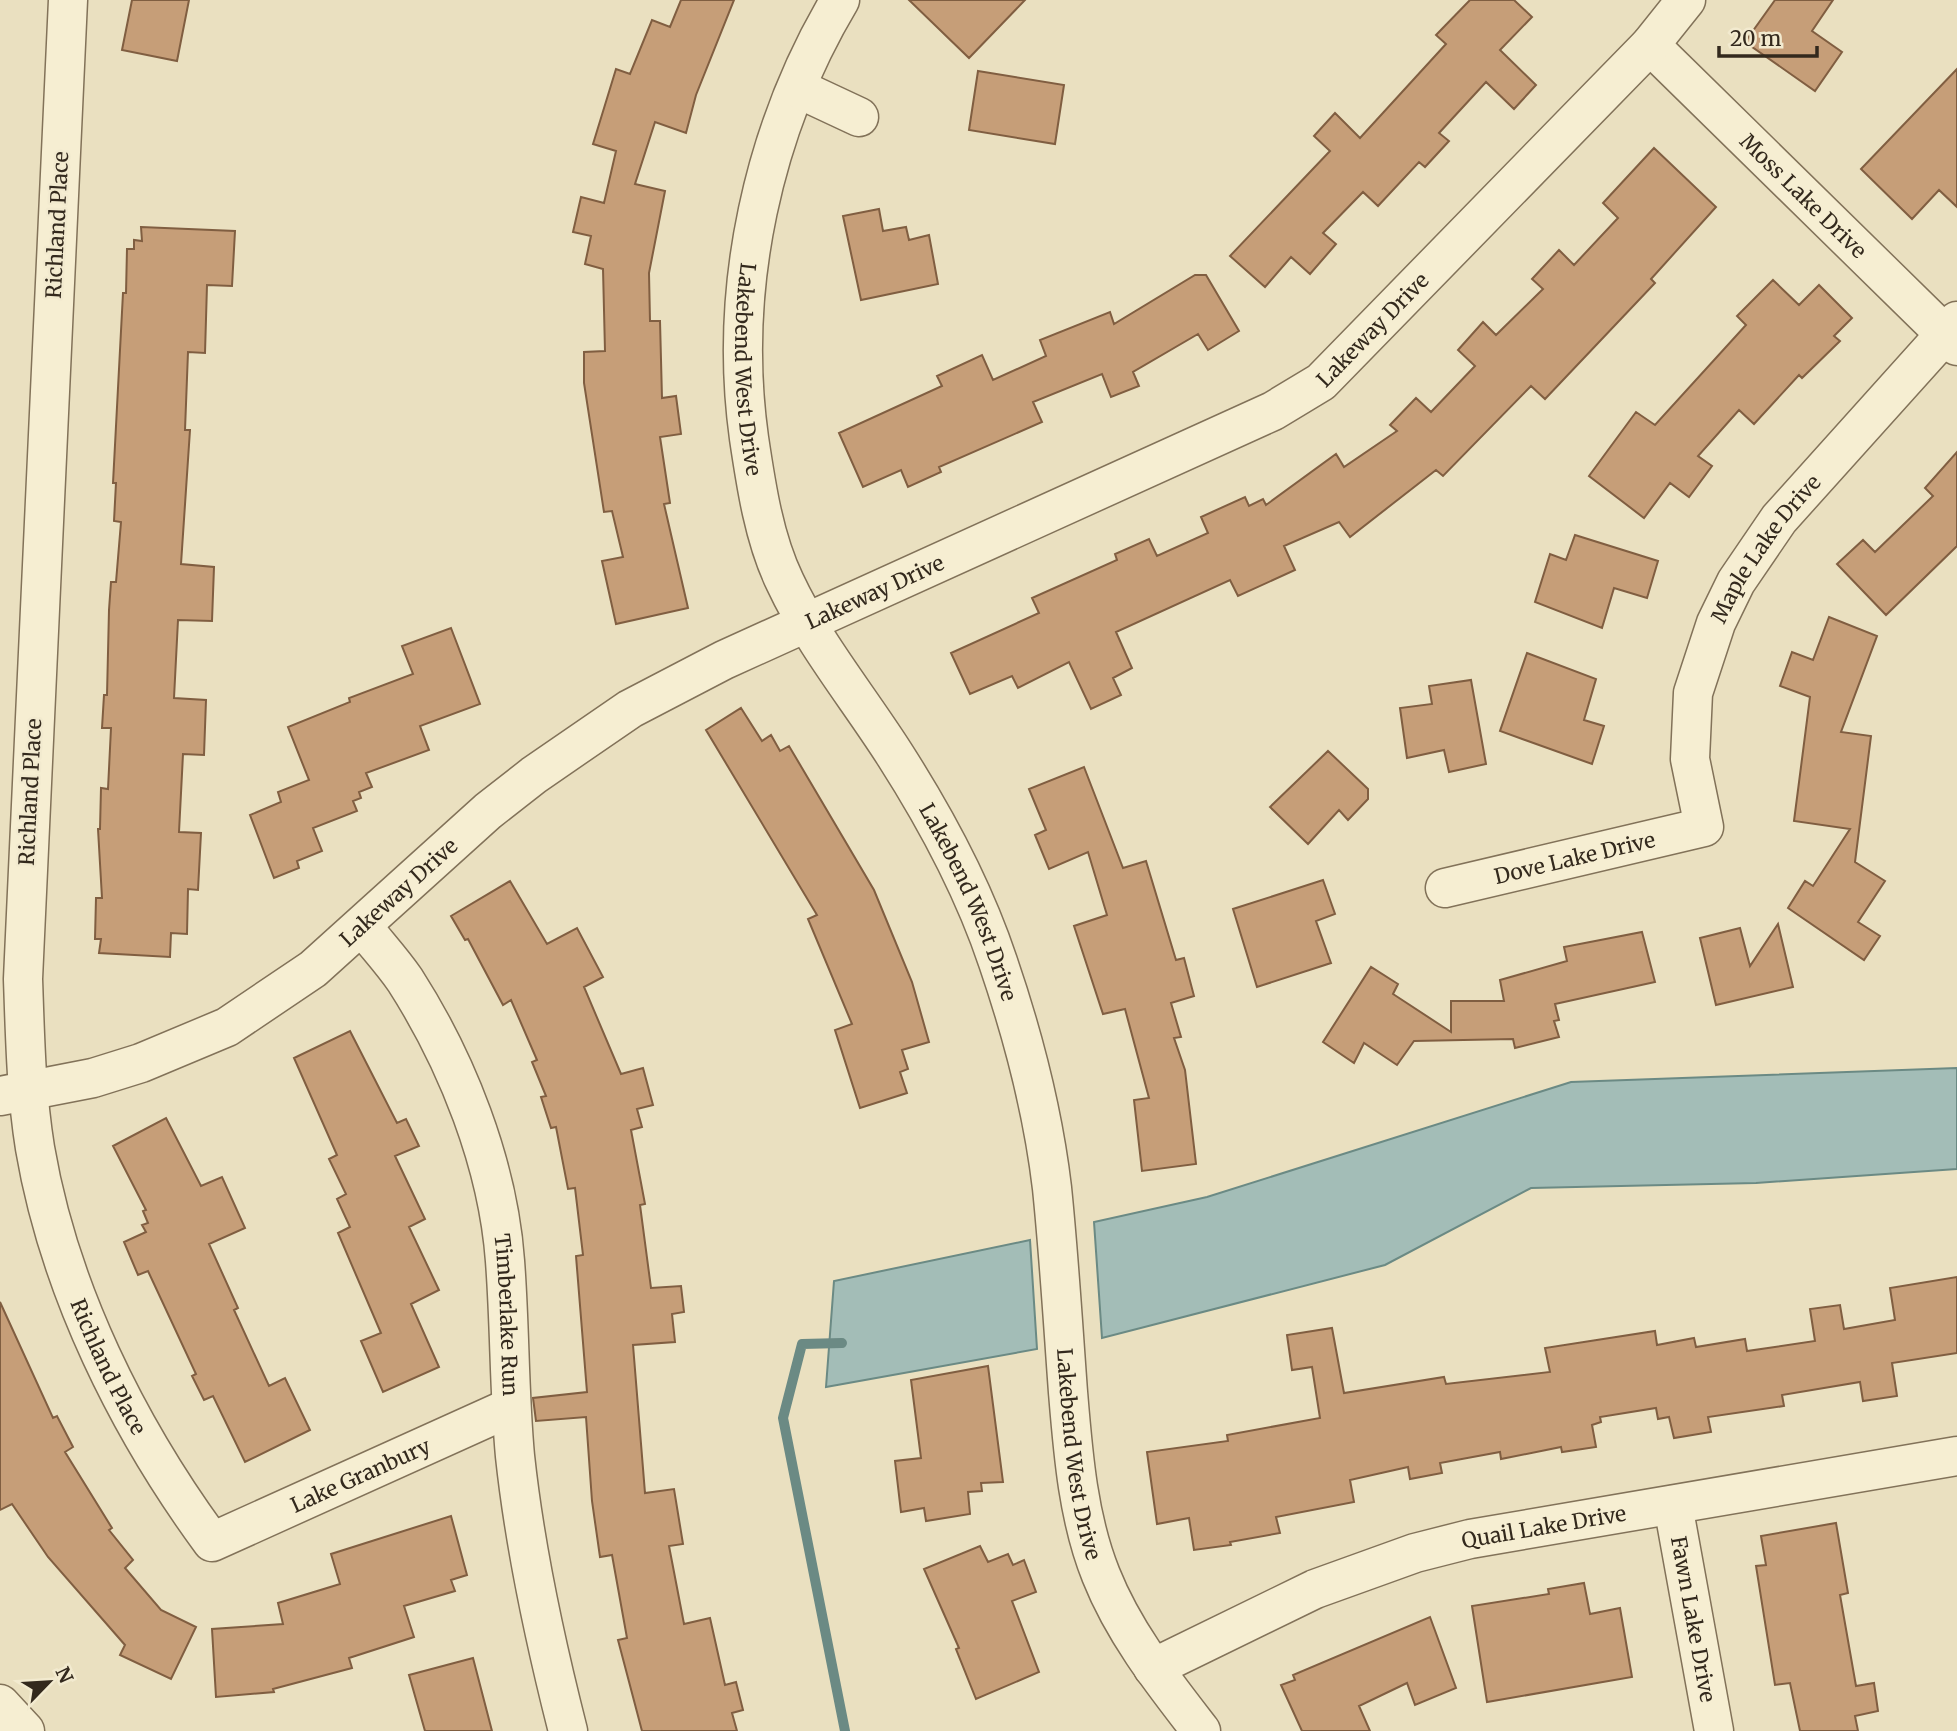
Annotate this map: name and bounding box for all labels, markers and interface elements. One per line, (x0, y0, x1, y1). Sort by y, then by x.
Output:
scale bar (1719, 14, 1817, 58)
text: 20 m (1730, 25, 1782, 52)
street label: Moss Lake Drive (1735, 128, 1873, 264)
street label: Richland Place (40, 151, 74, 299)
street label: Lakebend West Drive (729, 261, 768, 478)
street label: Lakeway Drive (1310, 267, 1434, 392)
street label: Maple Lake Drive (1705, 469, 1826, 627)
street label: Lakeway Drive (801, 549, 948, 635)
street label: Richland Place (13, 718, 47, 866)
street label: Lakebend West Drive (914, 798, 1023, 1004)
street label: Dove Lake Drive (1491, 826, 1658, 889)
street label: Lakeway Drive (334, 832, 463, 952)
street label: Timberlake Run (489, 1232, 525, 1397)
street label: Richland Place (65, 1295, 153, 1439)
street label: Lakebend West Drive (1051, 1347, 1108, 1563)
street label: Lake Granbury (286, 1431, 435, 1518)
street label: Quail Lake Drive (1458, 1499, 1628, 1554)
street label: Fawn Lake Drive (1665, 1534, 1722, 1704)
north arrow (14, 1647, 84, 1717)
text: N (50, 1663, 78, 1687)

